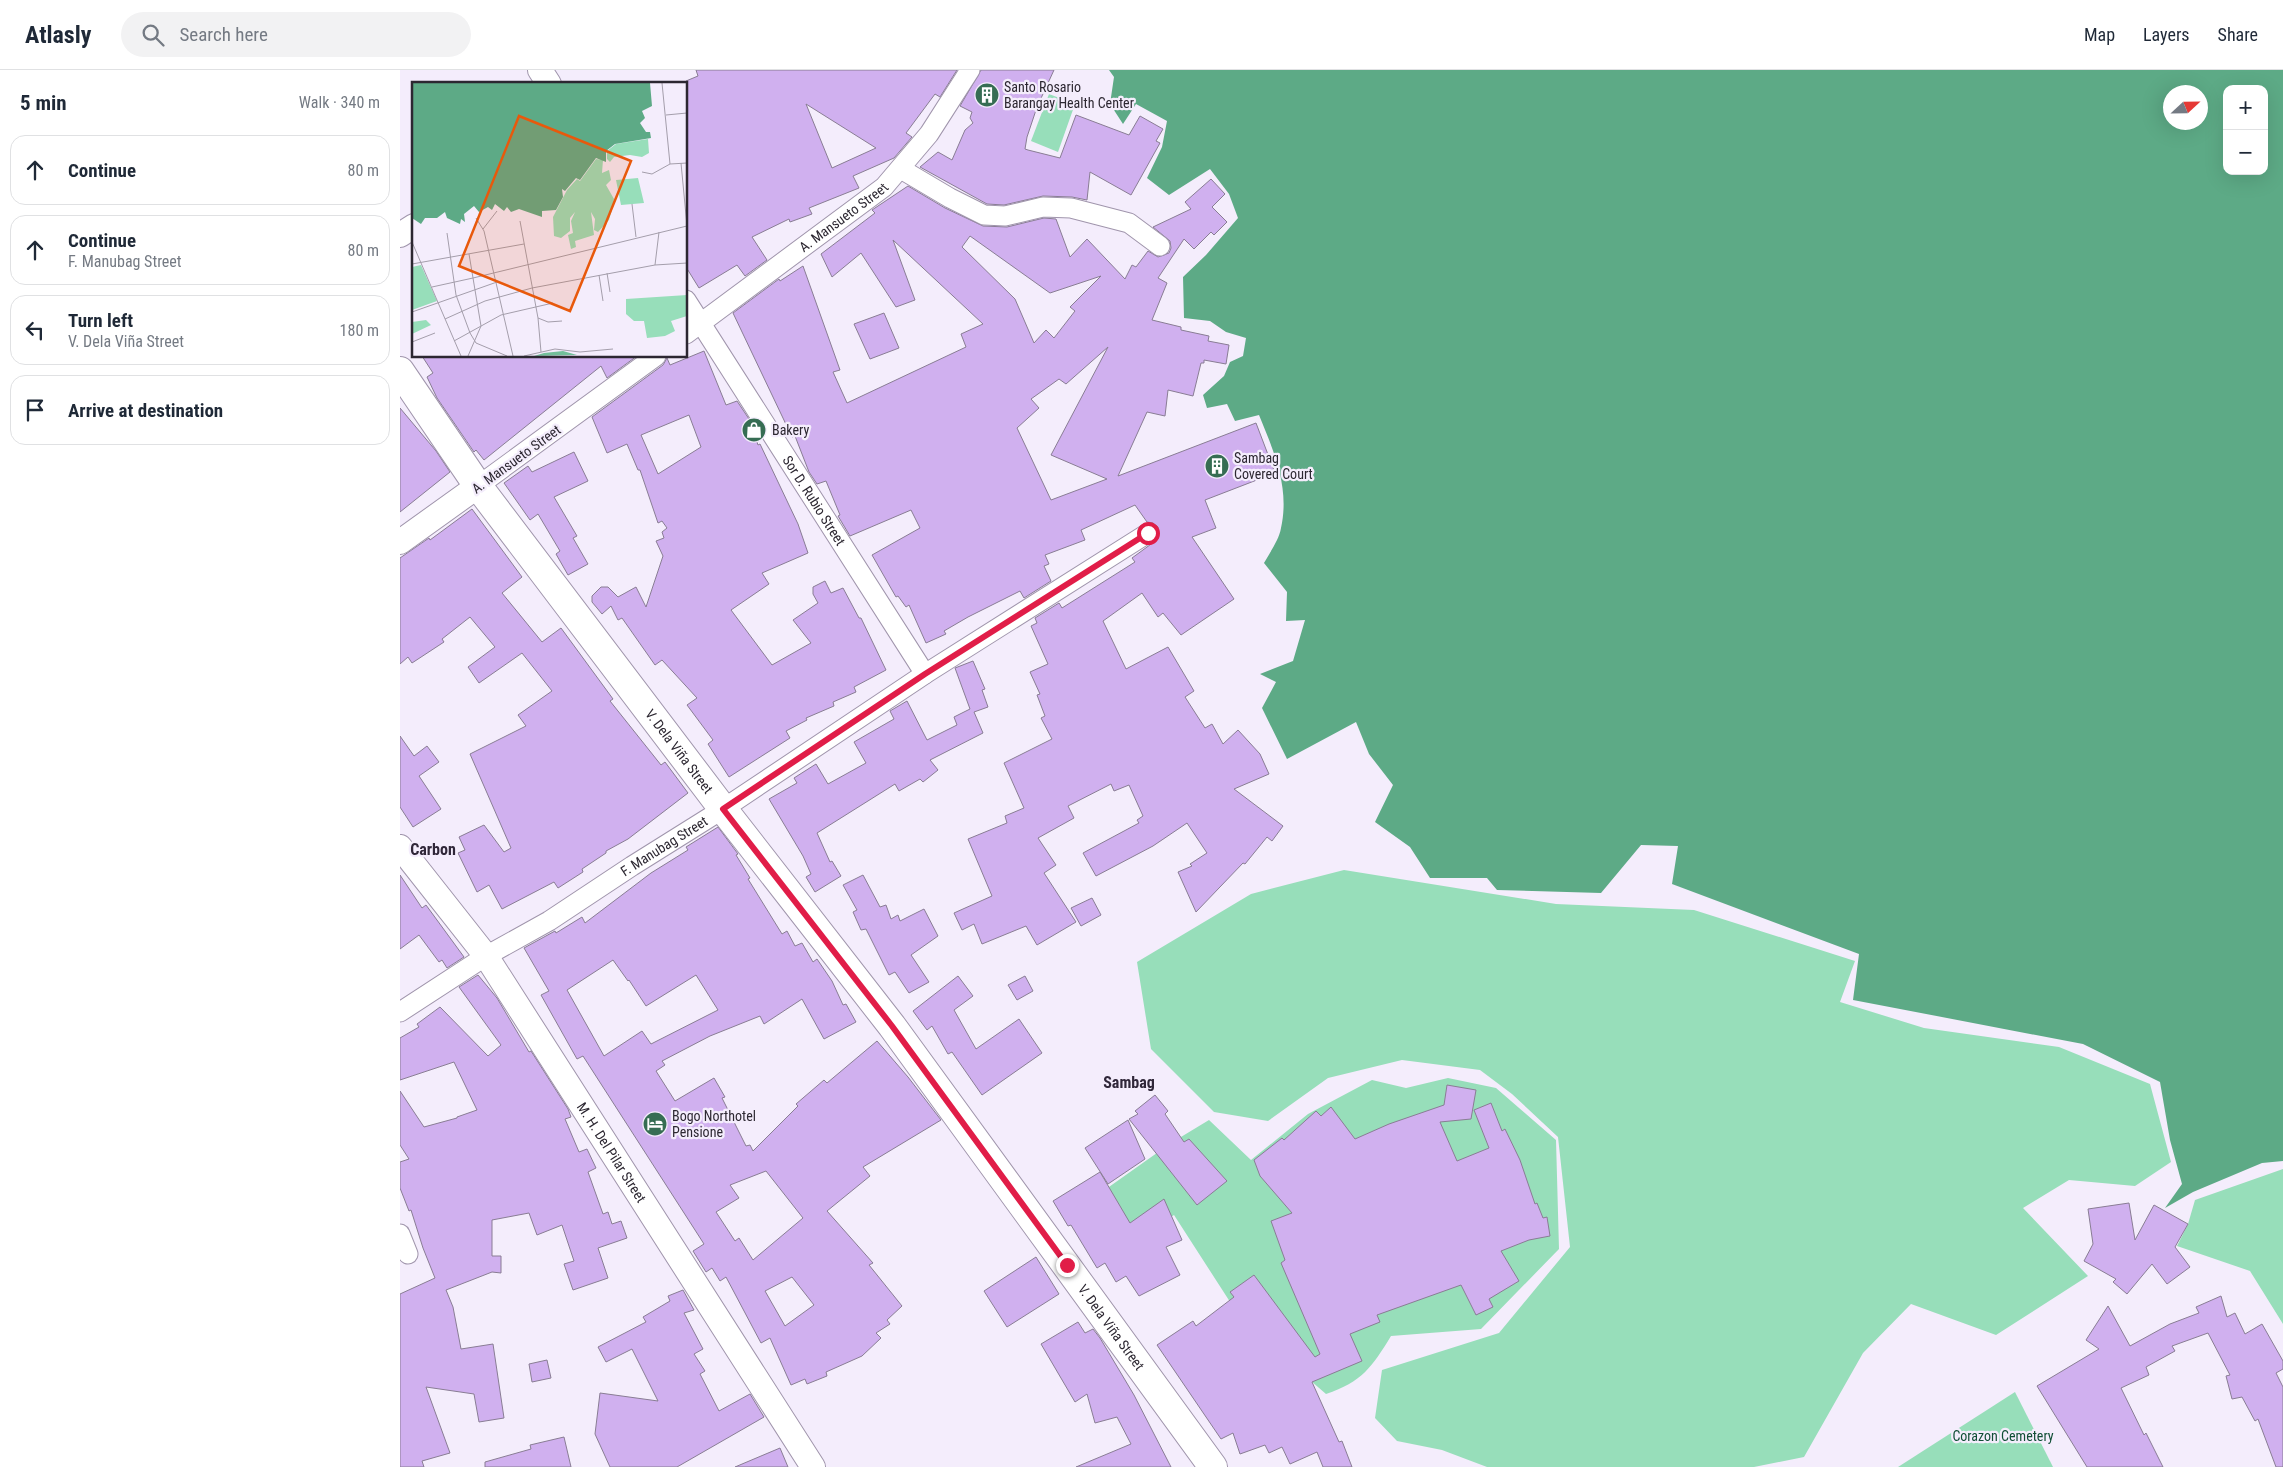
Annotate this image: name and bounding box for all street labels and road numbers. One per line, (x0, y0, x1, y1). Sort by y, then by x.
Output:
street label: A. Mansueto Street (796, 180, 892, 255)
street label: A. Mansueto Street (468, 421, 564, 497)
street label: Sor D. Rubio Street (780, 453, 849, 548)
street label: V. Dela Viña Street (642, 706, 716, 797)
street label: F. Manubag Street (618, 813, 710, 879)
street label: M. H. Del Pilar Street (574, 1099, 650, 1205)
street label: V. Dela Viña Street (1075, 1281, 1148, 1373)

